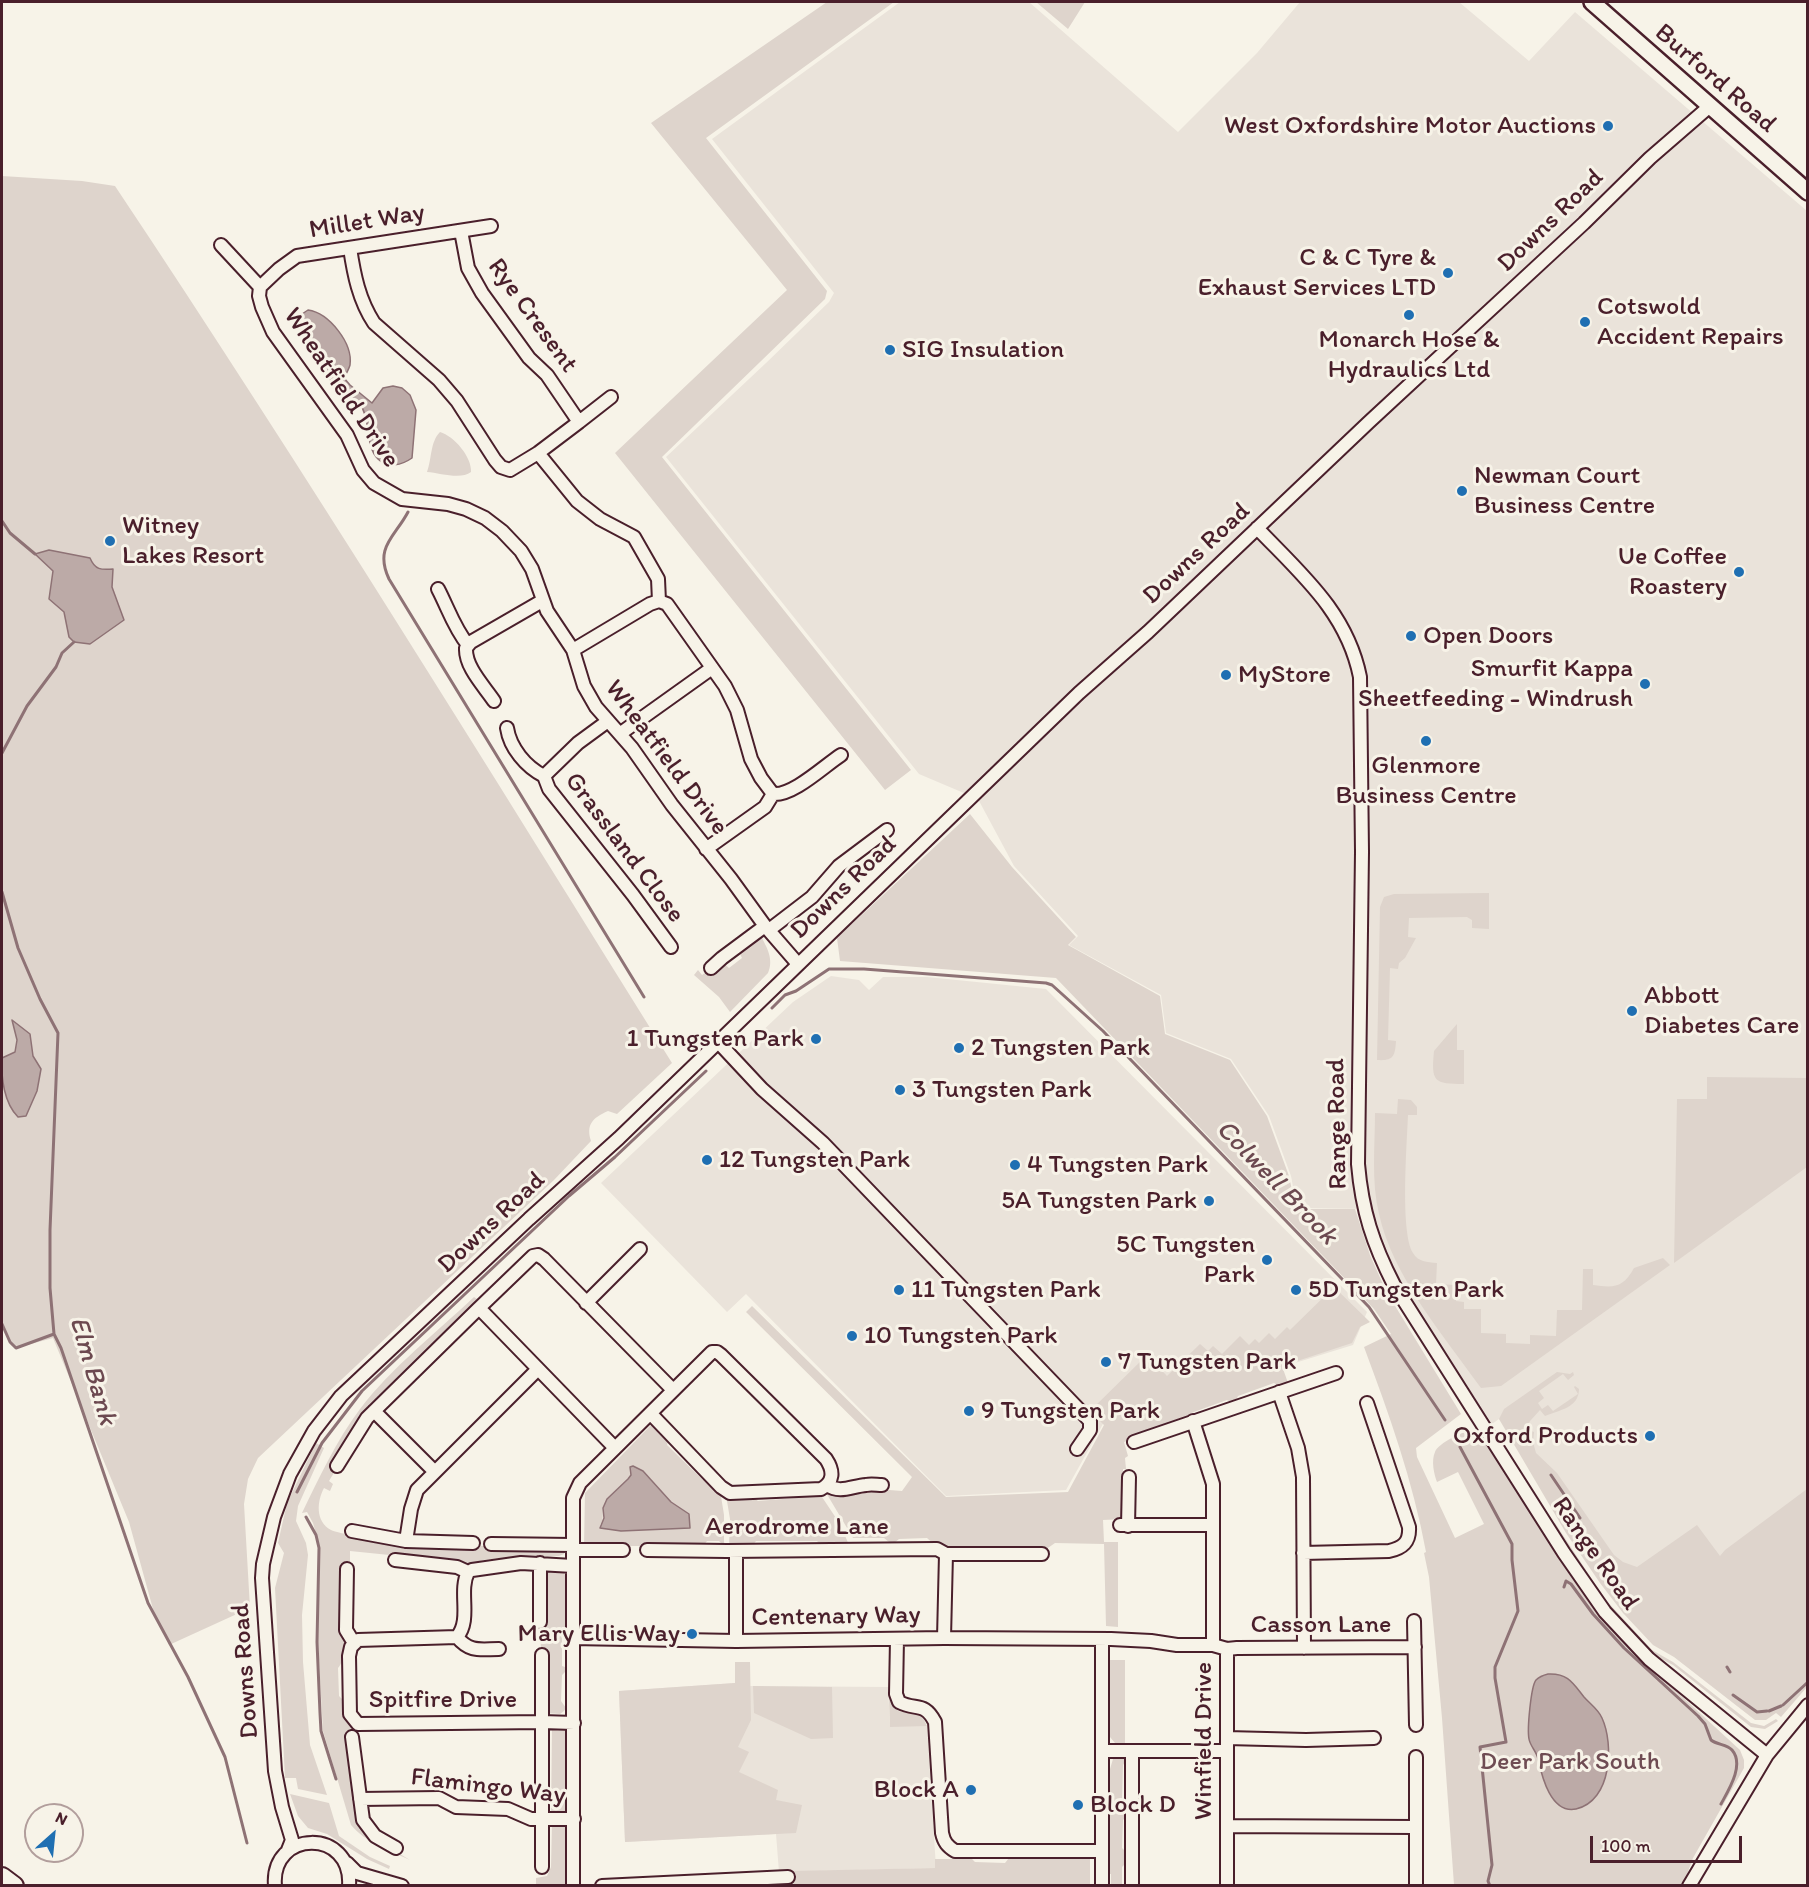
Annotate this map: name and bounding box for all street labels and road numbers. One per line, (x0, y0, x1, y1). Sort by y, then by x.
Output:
street label: Burford Road (1648, 18, 1782, 140)
street label: Downs Road (1491, 163, 1611, 279)
street label: Millet Way (307, 197, 427, 247)
street label: Rye Cresent (480, 253, 584, 379)
street label: Wheatfield Drive (276, 302, 406, 474)
street label: Downs Road (1137, 496, 1257, 612)
street label: Wheatfield Drive (597, 674, 735, 842)
street label: Grassland Close (557, 767, 691, 929)
street label: Downs Road (784, 830, 904, 946)
street label: Range Road (1321, 1058, 1355, 1190)
street label: Downs Road (432, 1165, 552, 1281)
street label: Range Road (1545, 1491, 1645, 1617)
street label: Aerodrome Lane (705, 1511, 889, 1543)
street label: Centenary Way (751, 1600, 921, 1634)
street label: Downs Road (226, 1602, 266, 1740)
street label: Casson Lane (1251, 1609, 1391, 1641)
street label: Winfield Drive (1188, 1662, 1220, 1820)
street label: Spitfire Drive (369, 1684, 517, 1716)
street label: Flamingo Way (409, 1762, 567, 1812)

